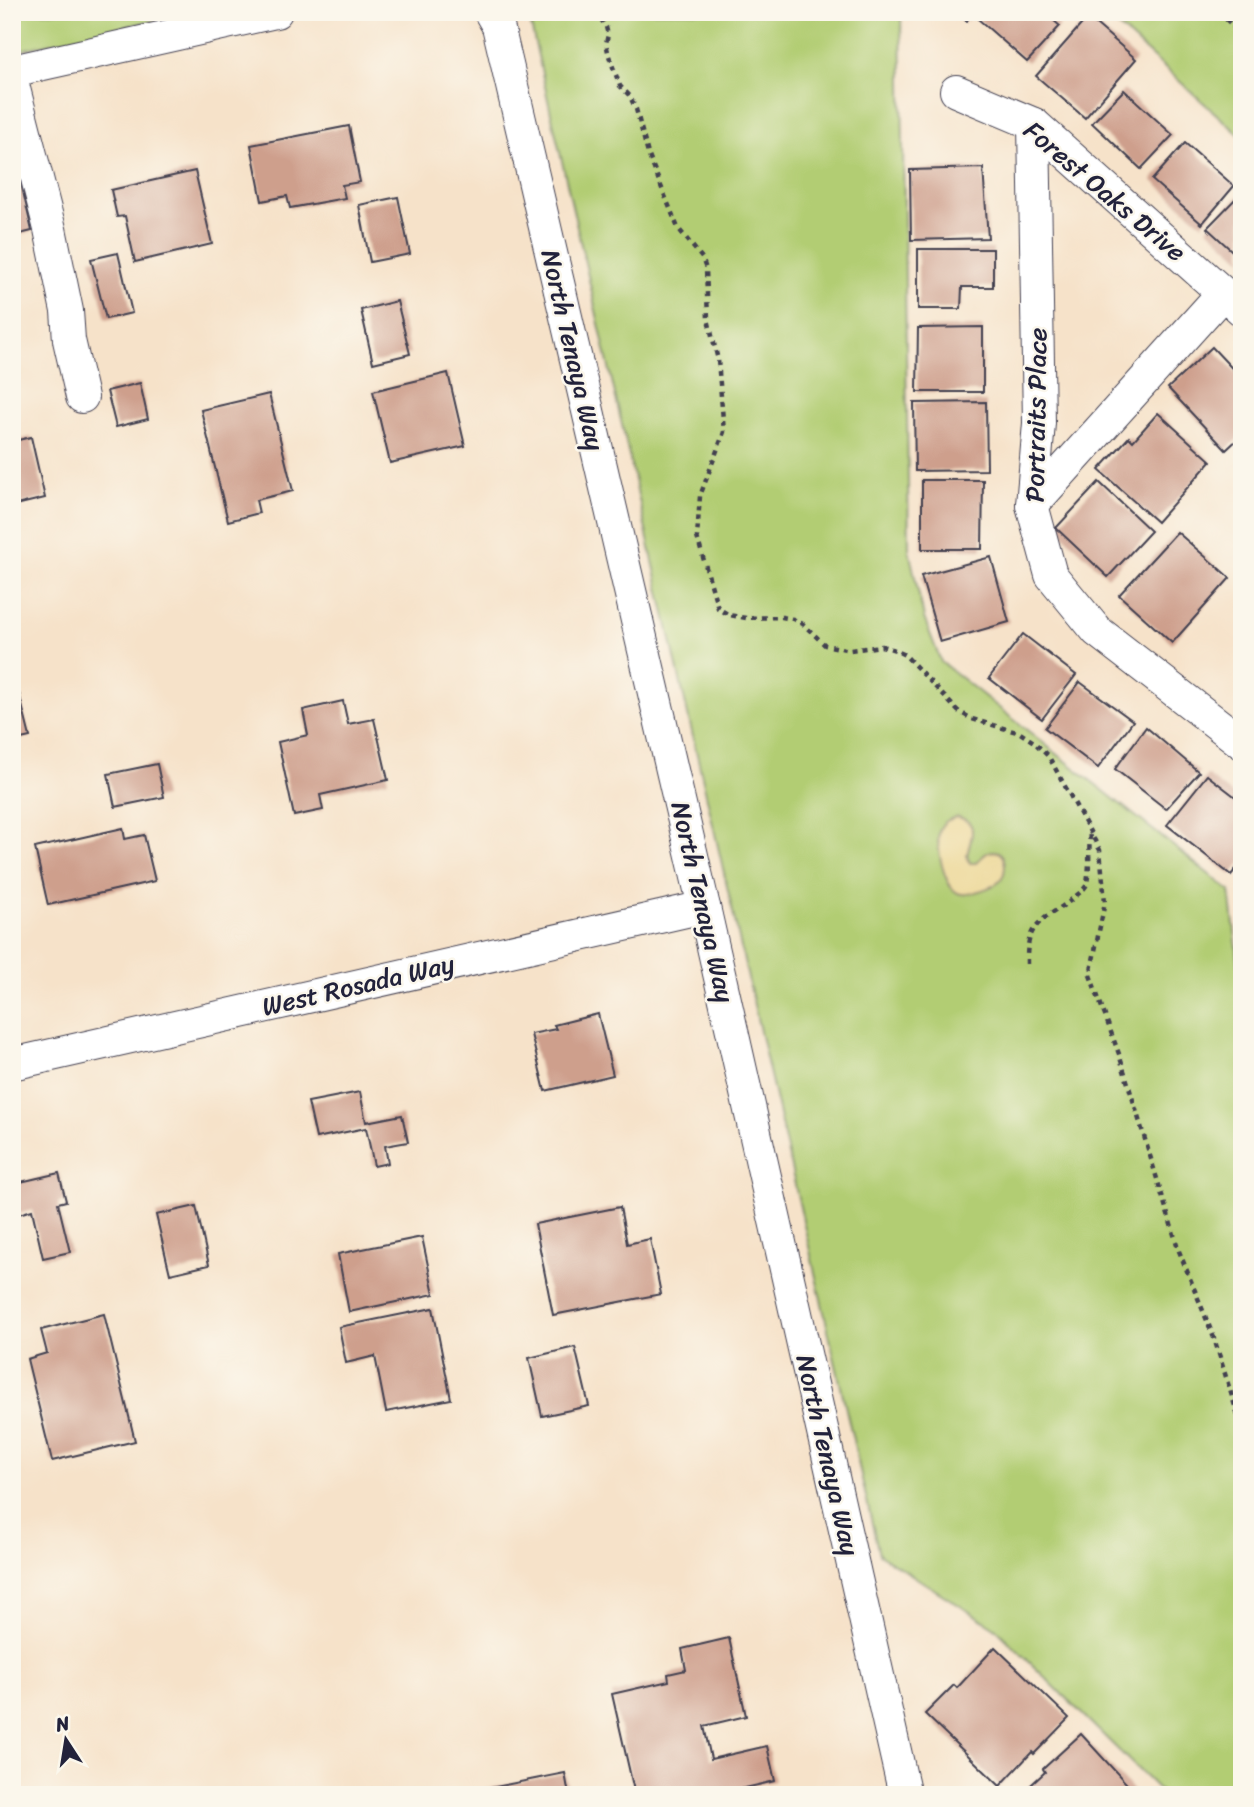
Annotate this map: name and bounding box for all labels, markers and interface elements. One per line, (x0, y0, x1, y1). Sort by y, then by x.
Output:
street label: Forest Oaks Drive (1013, 108, 1197, 274)
street label: North Tenaya Way (528, 245, 619, 456)
street label: Portraits Place (1011, 327, 1061, 503)
street label: North Tenaya Way (658, 797, 749, 1008)
street label: West Rosada Way (257, 940, 459, 1029)
street label: North Tenaya Way (783, 1350, 874, 1561)
north arrow (32, 1706, 102, 1776)
text: N (52, 1706, 73, 1742)

